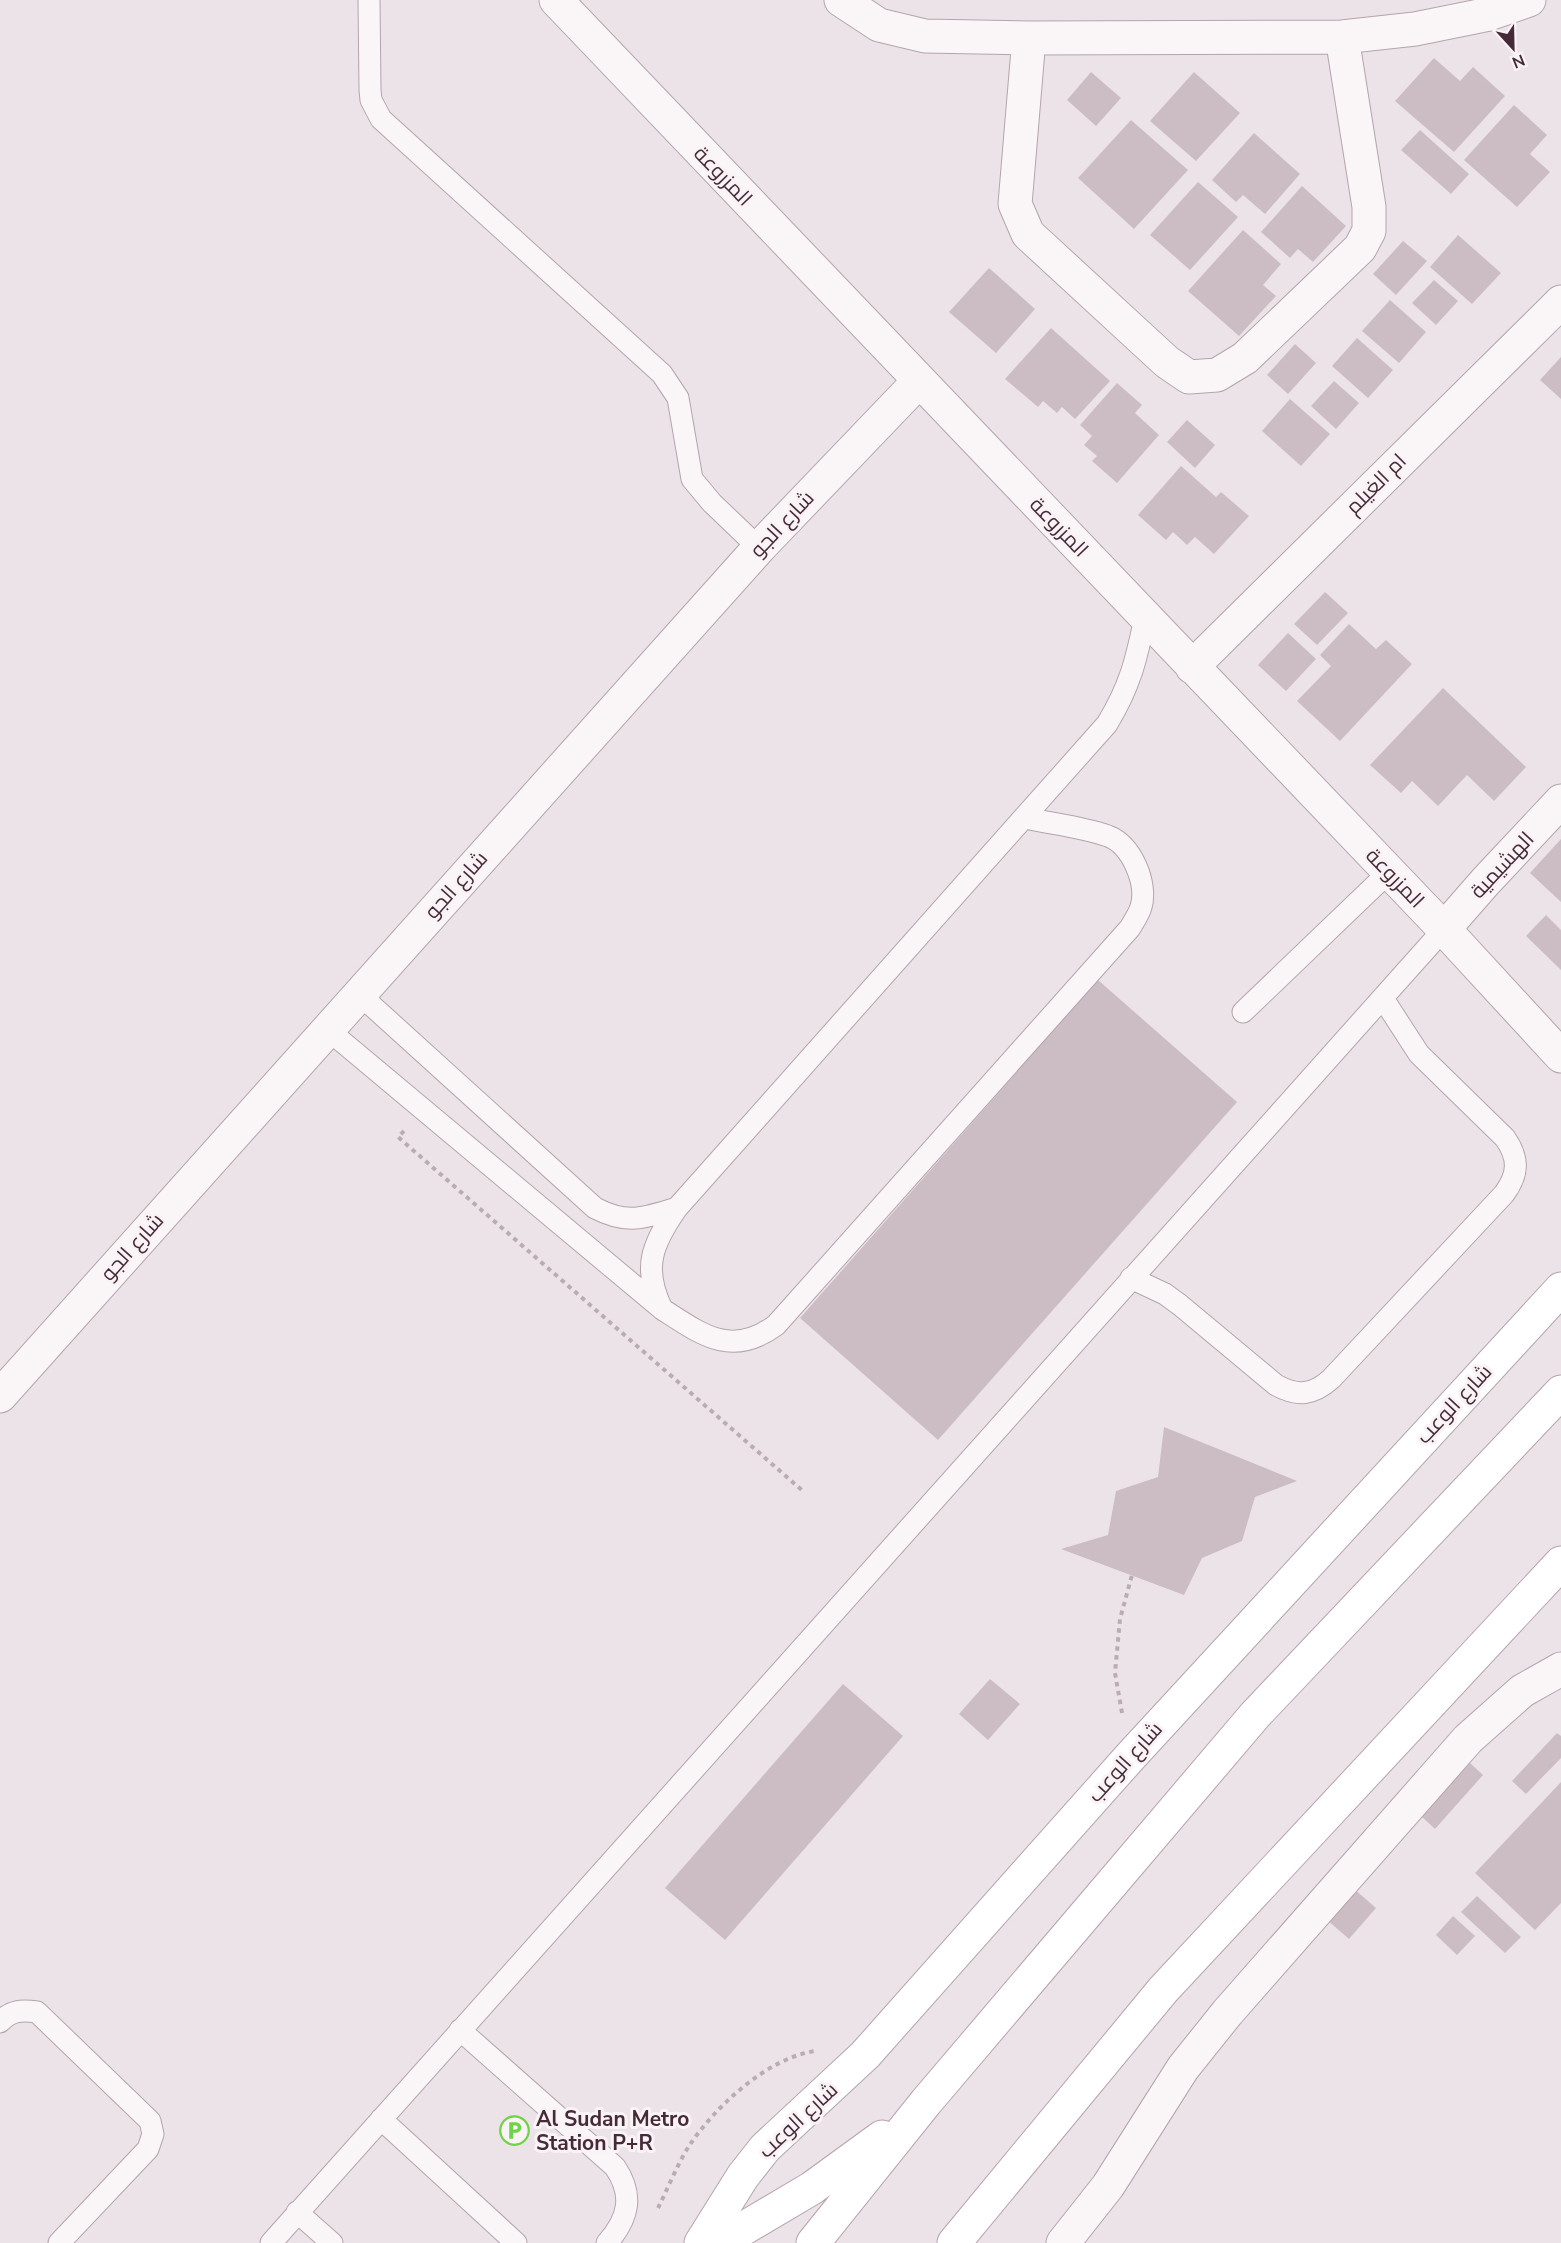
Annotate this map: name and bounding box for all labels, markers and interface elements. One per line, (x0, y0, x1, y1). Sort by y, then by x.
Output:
north arrow (1483, 18, 1543, 78)
text: N (1509, 49, 1528, 73)
street label: المزروعة (687, 140, 759, 212)
street label: ام الغيلم (1339, 447, 1413, 521)
street label: شارع الجو (744, 484, 820, 564)
street label: المزروعة (1023, 491, 1095, 563)
street label: الهشيمية (1464, 825, 1540, 905)
street label: المزروعة (1359, 842, 1431, 914)
street label: شارع الجو (418, 845, 494, 925)
street label: شارع الجو (94, 1207, 170, 1287)
street label: شارع الوعب (1410, 1358, 1498, 1450)
street label: شارع الوعب (1081, 1716, 1169, 1808)
street label: شارع الوعب (752, 2076, 844, 2164)
place label: Al Sudan Metro Station P+R (536, 2105, 689, 2157)
parking icon: Al Sudan Metro Station P+R (499, 2115, 531, 2147)

